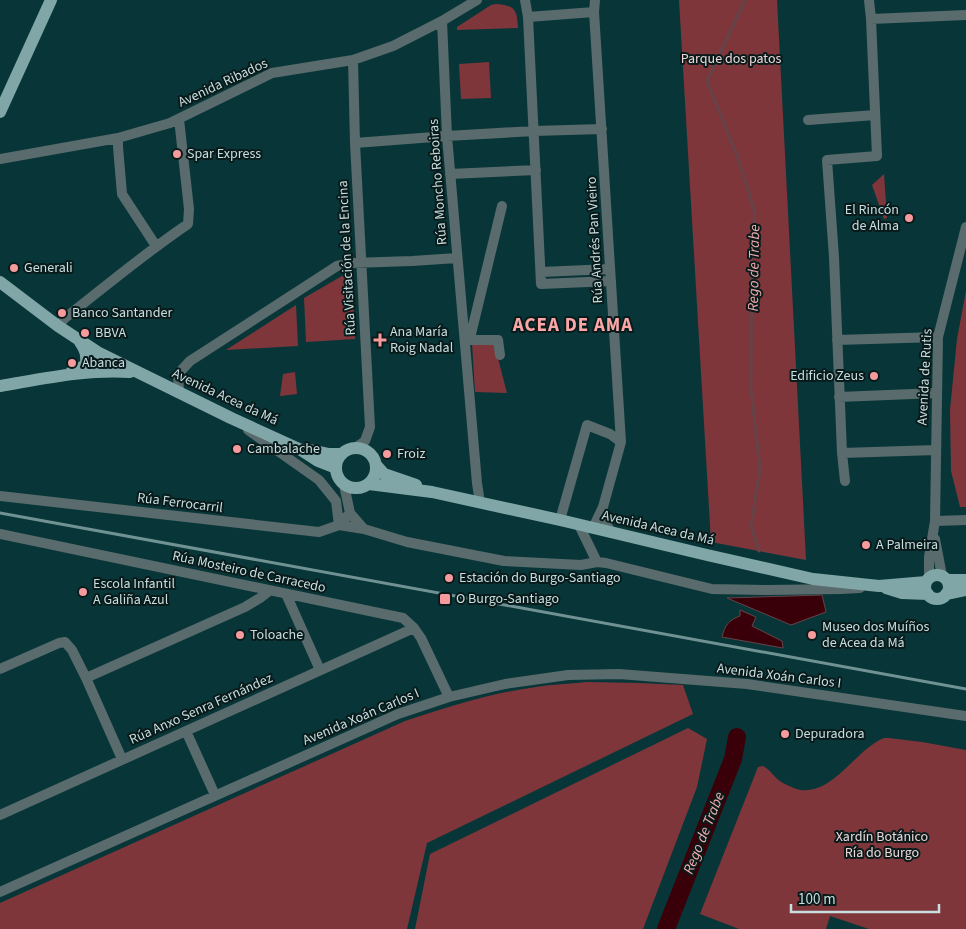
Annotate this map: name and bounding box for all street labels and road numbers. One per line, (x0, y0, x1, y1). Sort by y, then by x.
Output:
street label: Avenida Ribados (175, 53, 271, 113)
street label: Rúa Moncho Reboiras (424, 118, 452, 246)
street label: Rúa Andrés Pan Vieiro (582, 176, 608, 304)
street label: Rúa Visitación de la Encina (333, 180, 361, 336)
street label: Avenida de Rutis (912, 328, 938, 426)
street label: Avenida Acea da Má (169, 364, 281, 430)
street label: Rúa Ferrocarril (136, 488, 224, 518)
street label: Avenida Acea da Má (600, 505, 716, 551)
street label: Rúa Mosteiro de Carracedo (171, 546, 327, 598)
street label: Avenida Xoán Carlos I (716, 658, 842, 694)
street label: Rúa Anxo Senra Fernández (126, 668, 276, 750)
street label: Avenida Xoán Carlos I (300, 683, 422, 751)

